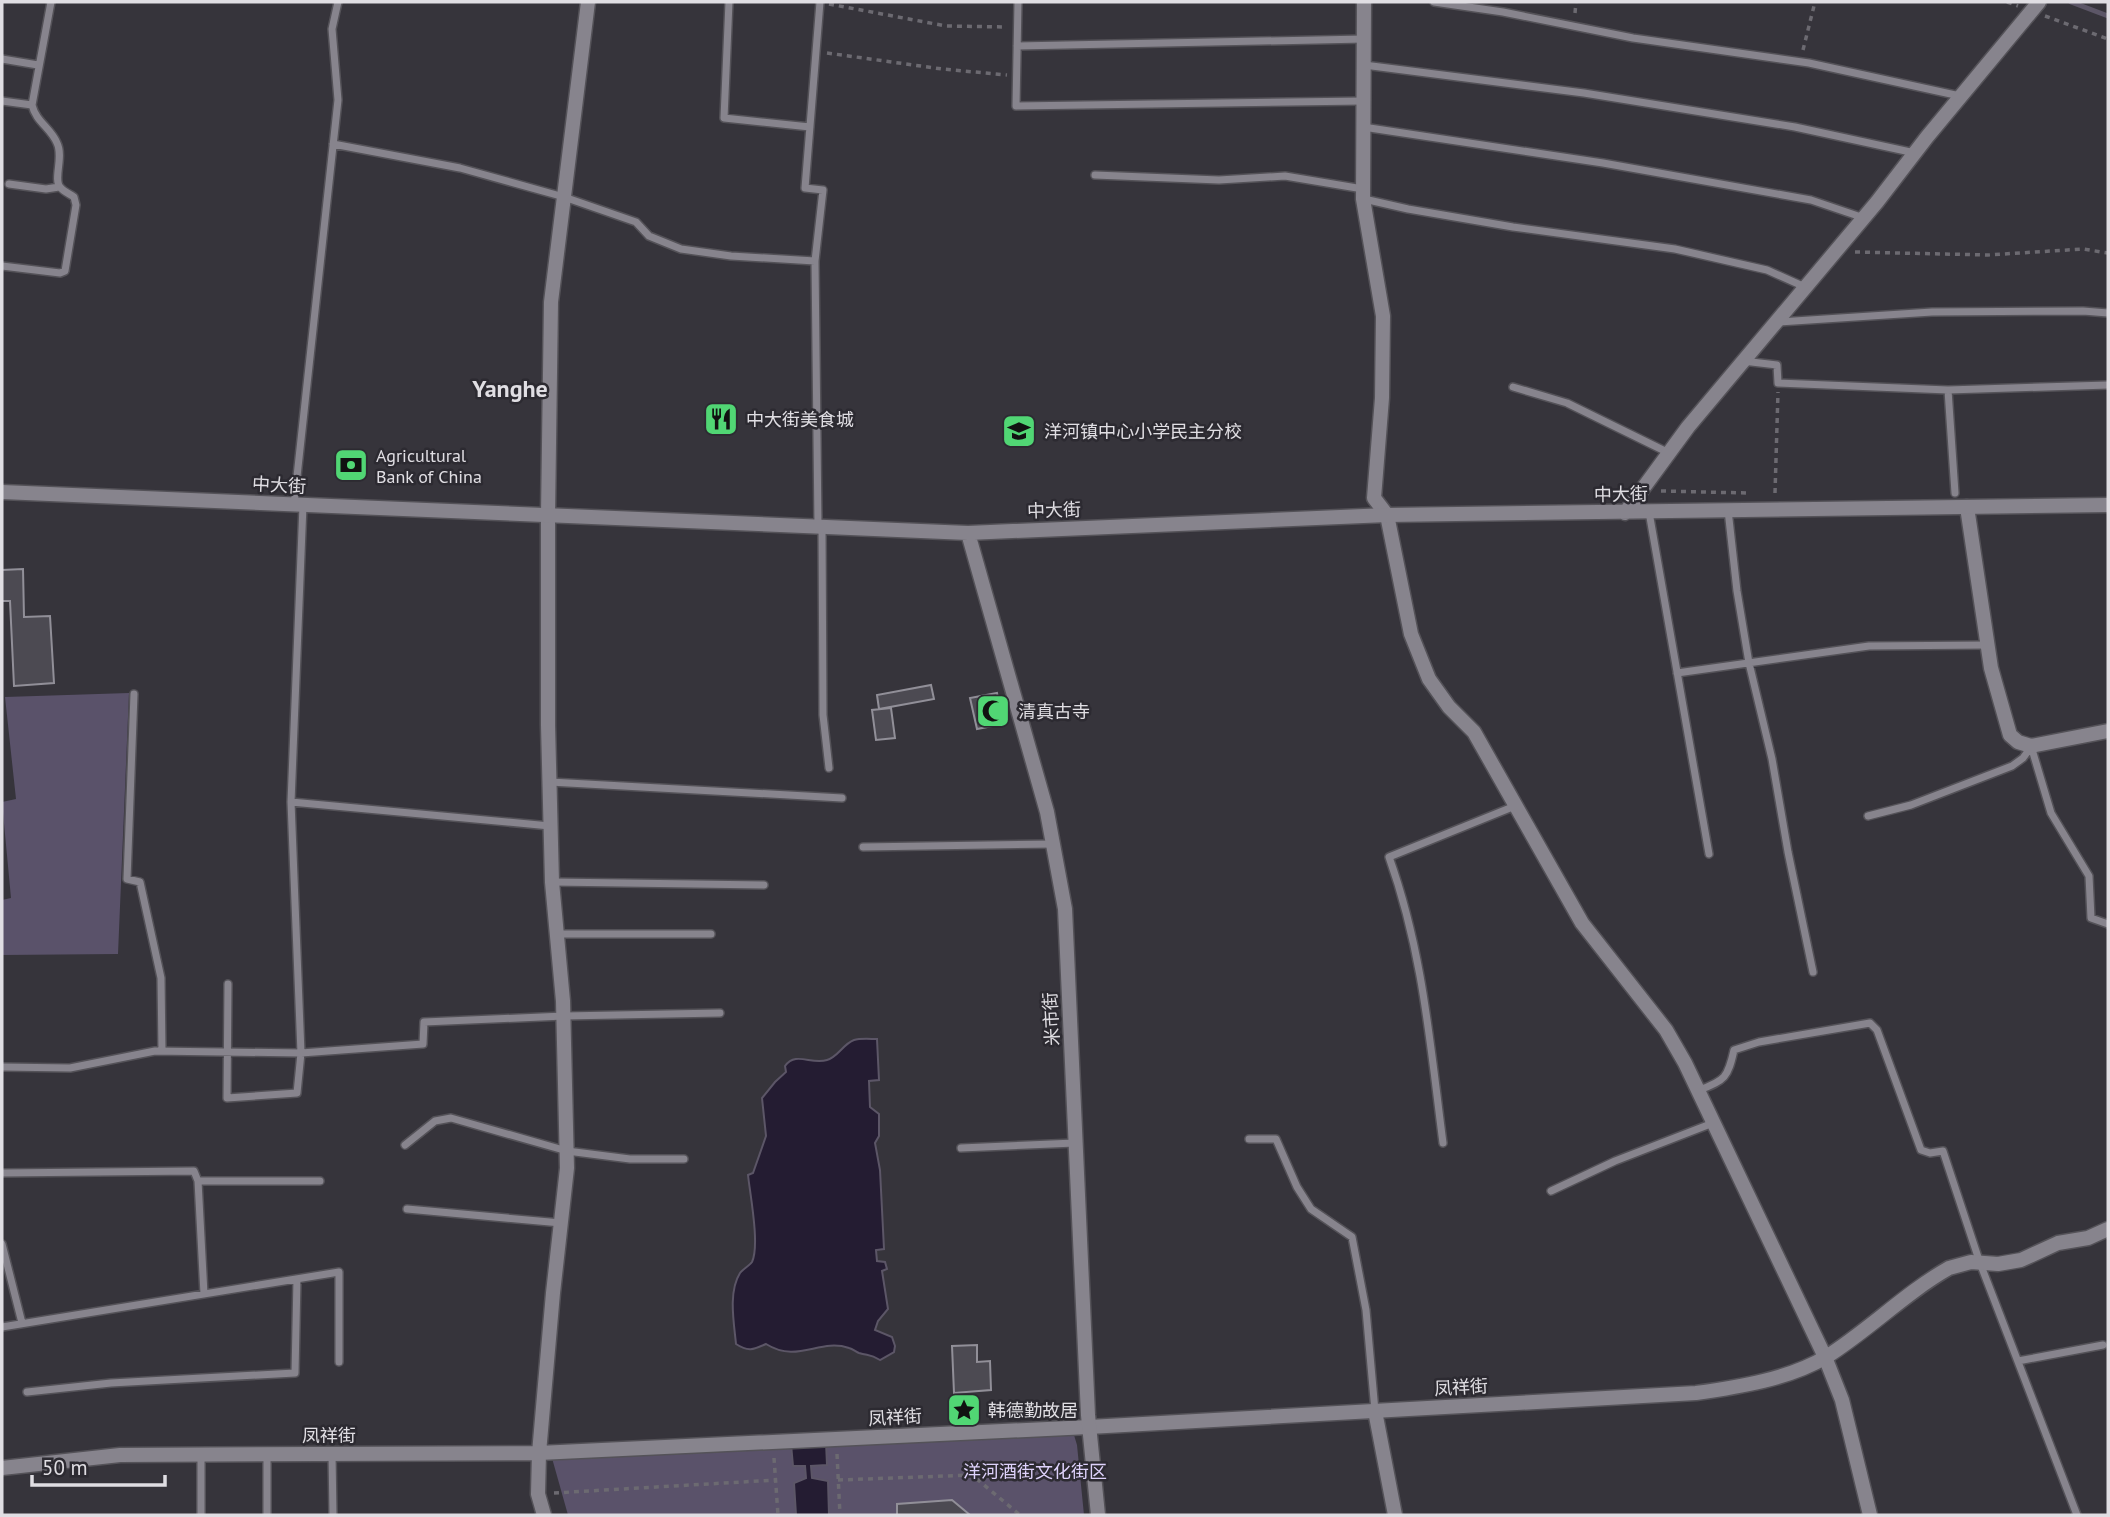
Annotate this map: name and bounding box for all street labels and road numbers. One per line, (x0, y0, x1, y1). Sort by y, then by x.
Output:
street label: 中大街 (251, 472, 307, 498)
street label: 中大街 (1594, 482, 1648, 506)
street label: 中大街 (1027, 498, 1081, 522)
street label: 米市街 (1038, 991, 1064, 1047)
street label: 凤祥街 (1433, 1374, 1489, 1400)
street label: 凤祥街 (867, 1404, 923, 1430)
street label: 凤祥街 (302, 1424, 356, 1447)

